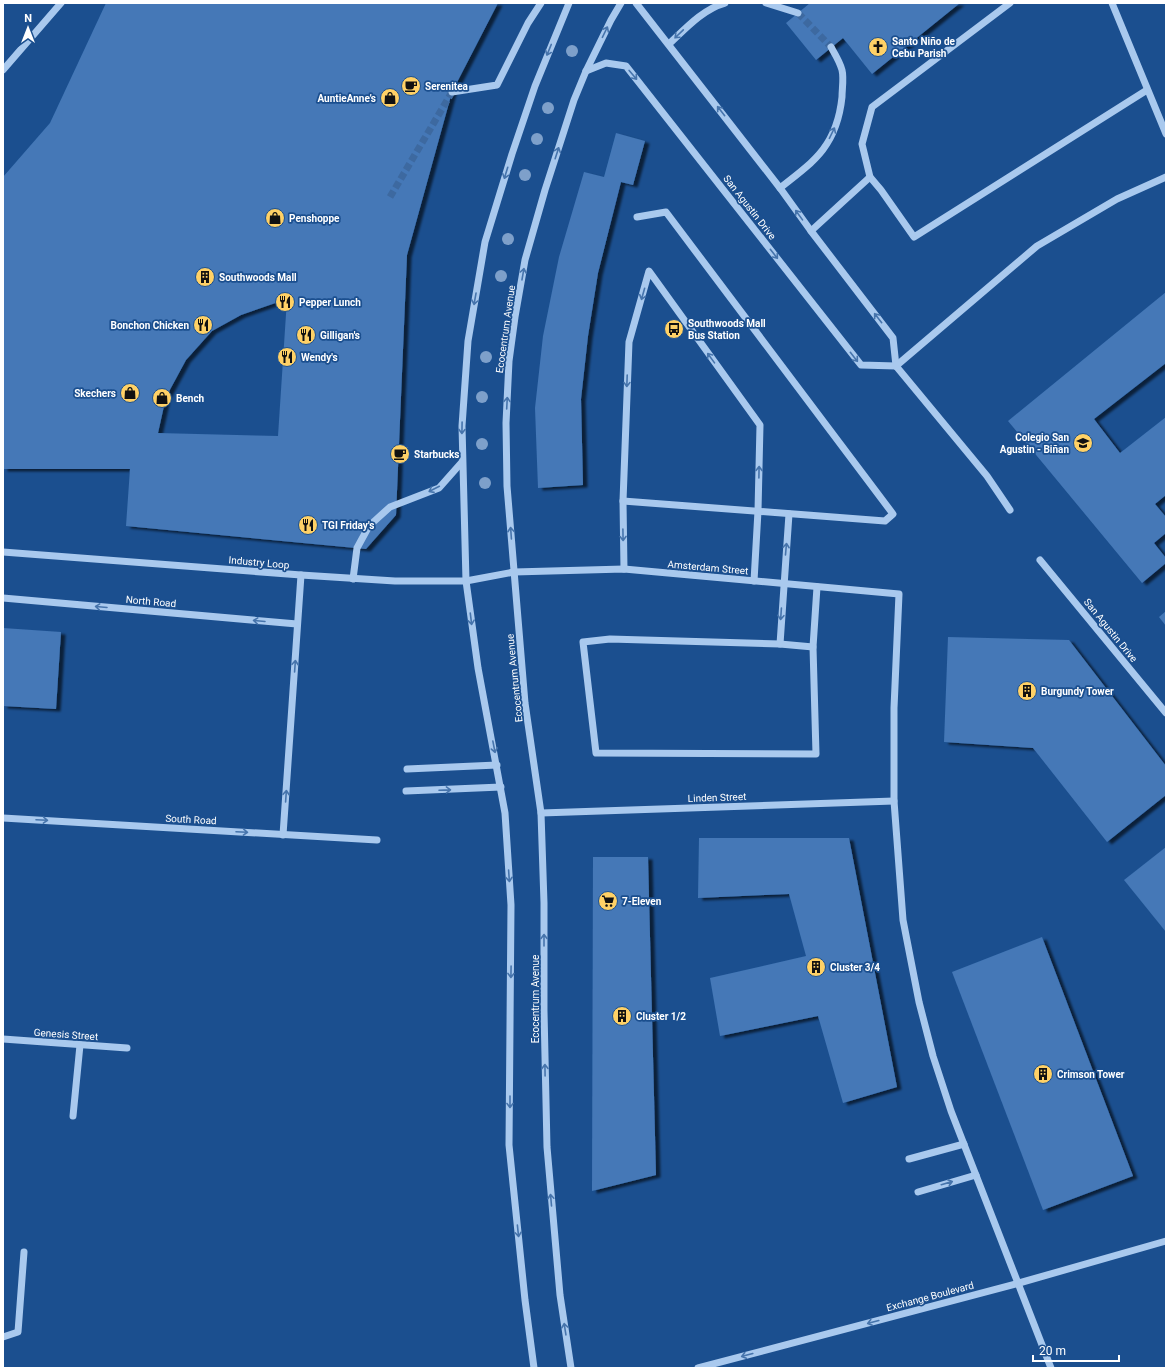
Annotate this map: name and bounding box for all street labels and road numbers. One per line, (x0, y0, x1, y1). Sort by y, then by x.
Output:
street label: San Agustin Drive (721, 173, 778, 242)
street label: Ecocentrum Avenue (494, 284, 517, 374)
street label: Industry Loop (228, 554, 290, 571)
street label: Amsterdam Street (667, 558, 749, 577)
street label: North Road (125, 594, 177, 609)
street label: San Agustin Drive (1082, 596, 1140, 664)
street label: Ecocentrum Avenue (504, 633, 525, 723)
street label: Linden Street (688, 791, 747, 804)
street label: South Road (165, 813, 217, 826)
street label: Ecocentrum Avenue (530, 955, 541, 1043)
street label: Genesis Street (33, 1027, 99, 1042)
street label: Exchange Boulevard (885, 1280, 975, 1313)

